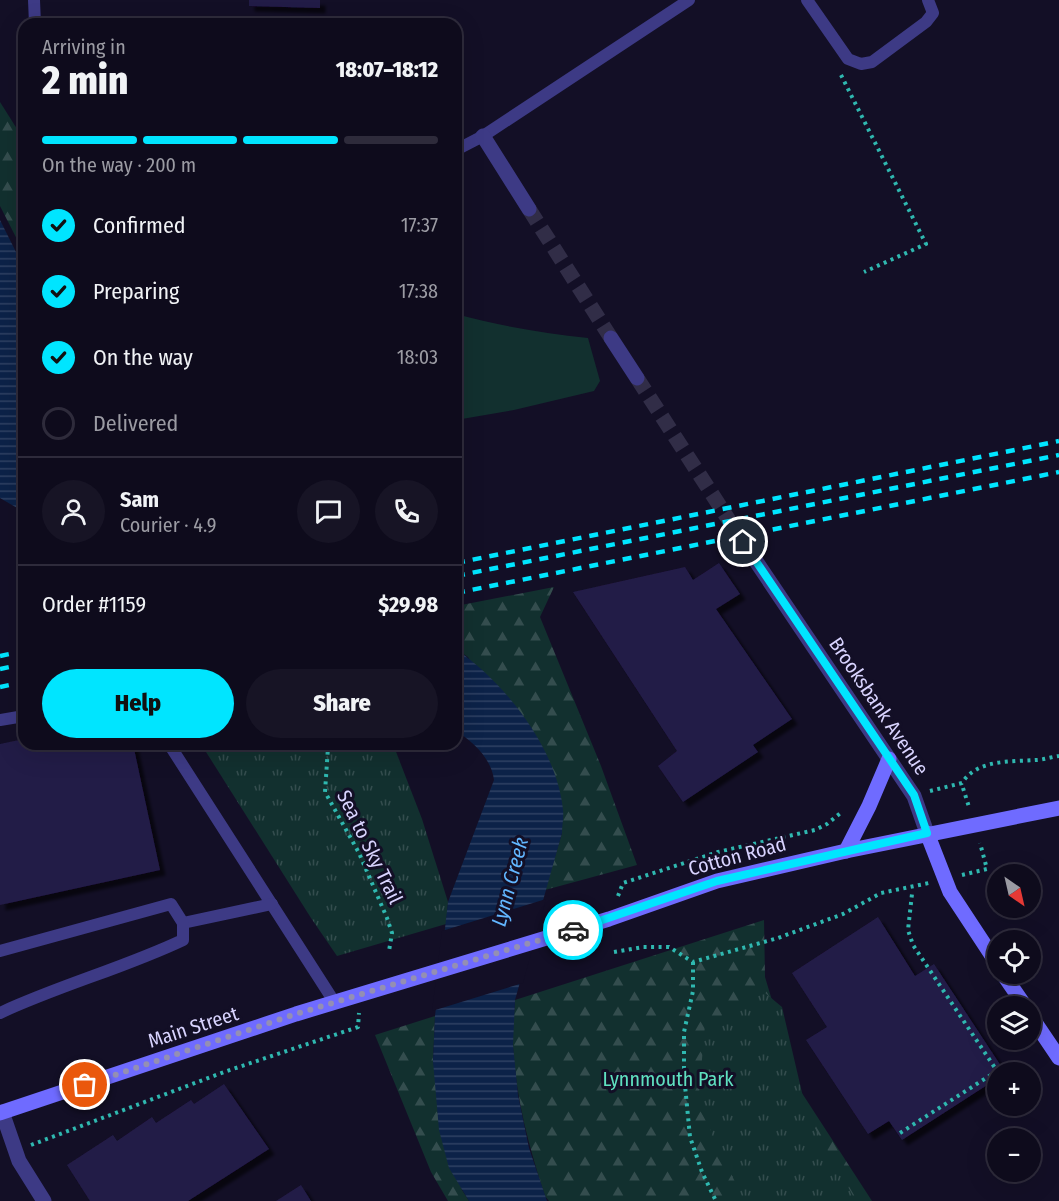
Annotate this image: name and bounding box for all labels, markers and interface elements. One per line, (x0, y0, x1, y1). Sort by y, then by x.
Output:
text: Arriving in (42, 35, 126, 59)
text: 18:07–18:12 (336, 56, 438, 83)
text: 2 min (42, 58, 128, 104)
text: On the way · 200 m (42, 153, 196, 177)
icon: check (42, 209, 75, 242)
text: Confirmed (93, 212, 186, 239)
text: 17:37 (401, 213, 438, 237)
icon: check (42, 275, 75, 308)
text: Preparing (93, 278, 179, 305)
text: 17:38 (399, 279, 438, 303)
icon: check (42, 341, 75, 374)
text: On the way (93, 344, 193, 371)
text: 18:03 (397, 345, 438, 369)
text: Delivered (93, 410, 178, 437)
button: person (42, 480, 105, 543)
button: chat (297, 480, 360, 543)
button: phone (375, 480, 438, 543)
text: Sam (120, 486, 159, 513)
text: Courier · 4.9 (120, 513, 216, 537)
pin (717, 516, 768, 567)
icon: home (726, 525, 759, 558)
text: Order #1159 (42, 591, 146, 618)
text: $29.98 (378, 591, 438, 618)
street label: Brooksbank Avenue (824, 633, 934, 779)
button: Help (42, 669, 234, 738)
button: Share (246, 669, 438, 738)
street label: Sea to Sky Trail (332, 786, 408, 908)
street label: Cotton Road (685, 831, 789, 881)
water label: Lynn Creek (486, 835, 534, 929)
north arrow (987, 864, 1041, 918)
map controls (987, 864, 1041, 1182)
courier (543, 900, 603, 960)
icon: car (557, 914, 590, 947)
button: locate (987, 930, 1041, 984)
button: layers (987, 996, 1041, 1050)
street label: Main Street (145, 1001, 242, 1053)
pin (59, 1059, 110, 1110)
button: + (987, 1062, 1041, 1116)
park label: Lynnmouth Park (602, 1067, 734, 1091)
icon: bag (68, 1068, 101, 1101)
button: − (987, 1128, 1041, 1182)

